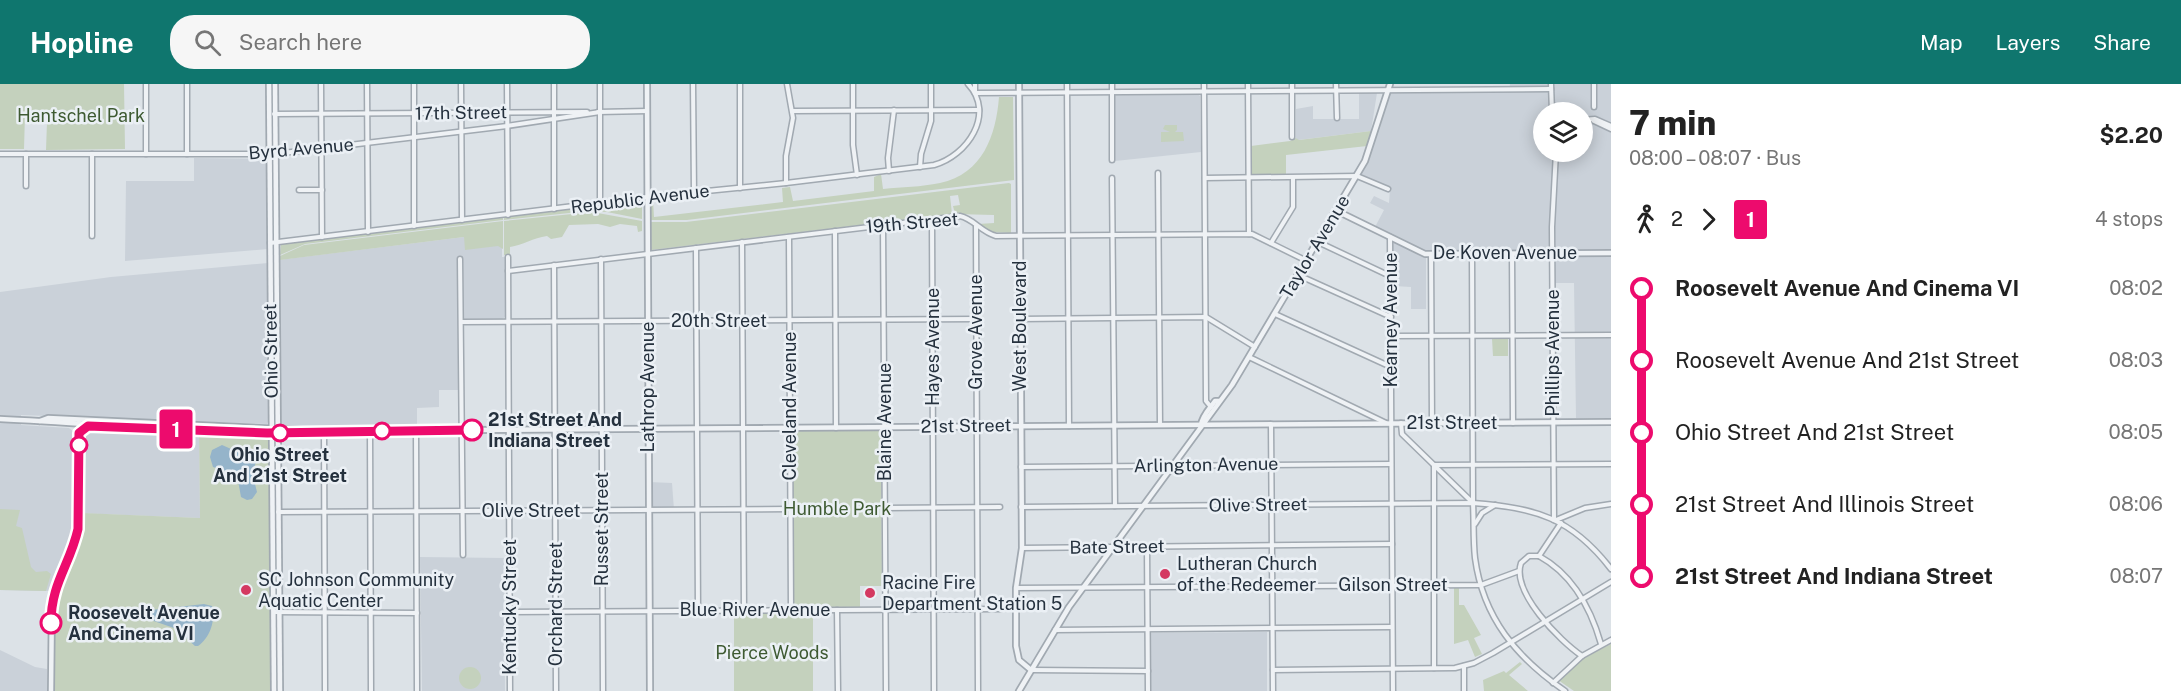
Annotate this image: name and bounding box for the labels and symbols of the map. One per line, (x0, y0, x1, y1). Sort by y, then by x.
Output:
street label: 17th Street (415, 101, 507, 124)
park label: Hantschel Park (17, 105, 145, 126)
street label: Byrd Avenue (248, 133, 354, 164)
street label: Republic Avenue (569, 180, 711, 217)
street label: Taylor Avenue (1275, 191, 1354, 302)
street label: 19th Street (865, 208, 959, 237)
street label: De Koven Avenue (1433, 242, 1577, 263)
street label: Kearney Avenue (1380, 252, 1401, 388)
street label: West Boulevard (1009, 260, 1030, 392)
street label: Grove Avenue (965, 274, 986, 390)
street label: Hayes Avenue (922, 288, 943, 406)
street label: Phillips Avenue (1542, 289, 1563, 417)
street label: Ohio Street (259, 303, 282, 399)
street label: 20th Street (671, 310, 767, 331)
street label: Lathrop Avenue (637, 322, 658, 452)
street label: Cleveland Avenue (779, 331, 800, 481)
street label: Blaine Avenue (874, 363, 895, 481)
place label: 21st Street And Indiana Street (488, 409, 622, 451)
line badge: 1 (156, 410, 195, 448)
street label: 21st Street (1407, 412, 1497, 433)
street label: 21st Street (920, 414, 1012, 437)
marker: 21st Street And Indiana Street (461, 419, 483, 441)
unlabelled marker (373, 422, 391, 440)
marker: Ohio Street And 21st Street (271, 424, 289, 442)
unlabelled marker (70, 436, 88, 454)
place label: Ohio Street And 21st Street (213, 444, 347, 486)
street label: Arlington Avenue (1133, 453, 1279, 476)
street label: Russet Street (591, 472, 612, 586)
street label: Olive Street (1208, 493, 1308, 516)
park label: Humble Park (783, 498, 891, 519)
street label: Olive Street (482, 500, 580, 521)
street label: Bate Street (1069, 535, 1165, 558)
street label: Kentucky Street (499, 539, 520, 675)
street label: Orchard Street (545, 542, 566, 666)
place label: Lutheran Church of the Redeemer (1177, 553, 1317, 595)
marker: Lutheran Church of the Redeemer (1158, 567, 1172, 581)
place label: SC Johnson Community Aquatic Center (258, 569, 455, 611)
place label: Racine Fire Department Station 5 (882, 572, 1062, 614)
street label: Gilson Street (1338, 574, 1448, 595)
marker: SC Johnson Community Aquatic Center (239, 583, 253, 597)
marker: Racine Fire Department Station 5 (863, 586, 877, 600)
street label: Blue River Avenue (680, 599, 830, 620)
place label: Roosevelt Avenue And Cinema VI (68, 602, 220, 644)
marker: Roosevelt Avenue And Cinema VI (40, 612, 62, 634)
park label: Pierce Woods (715, 642, 829, 663)

